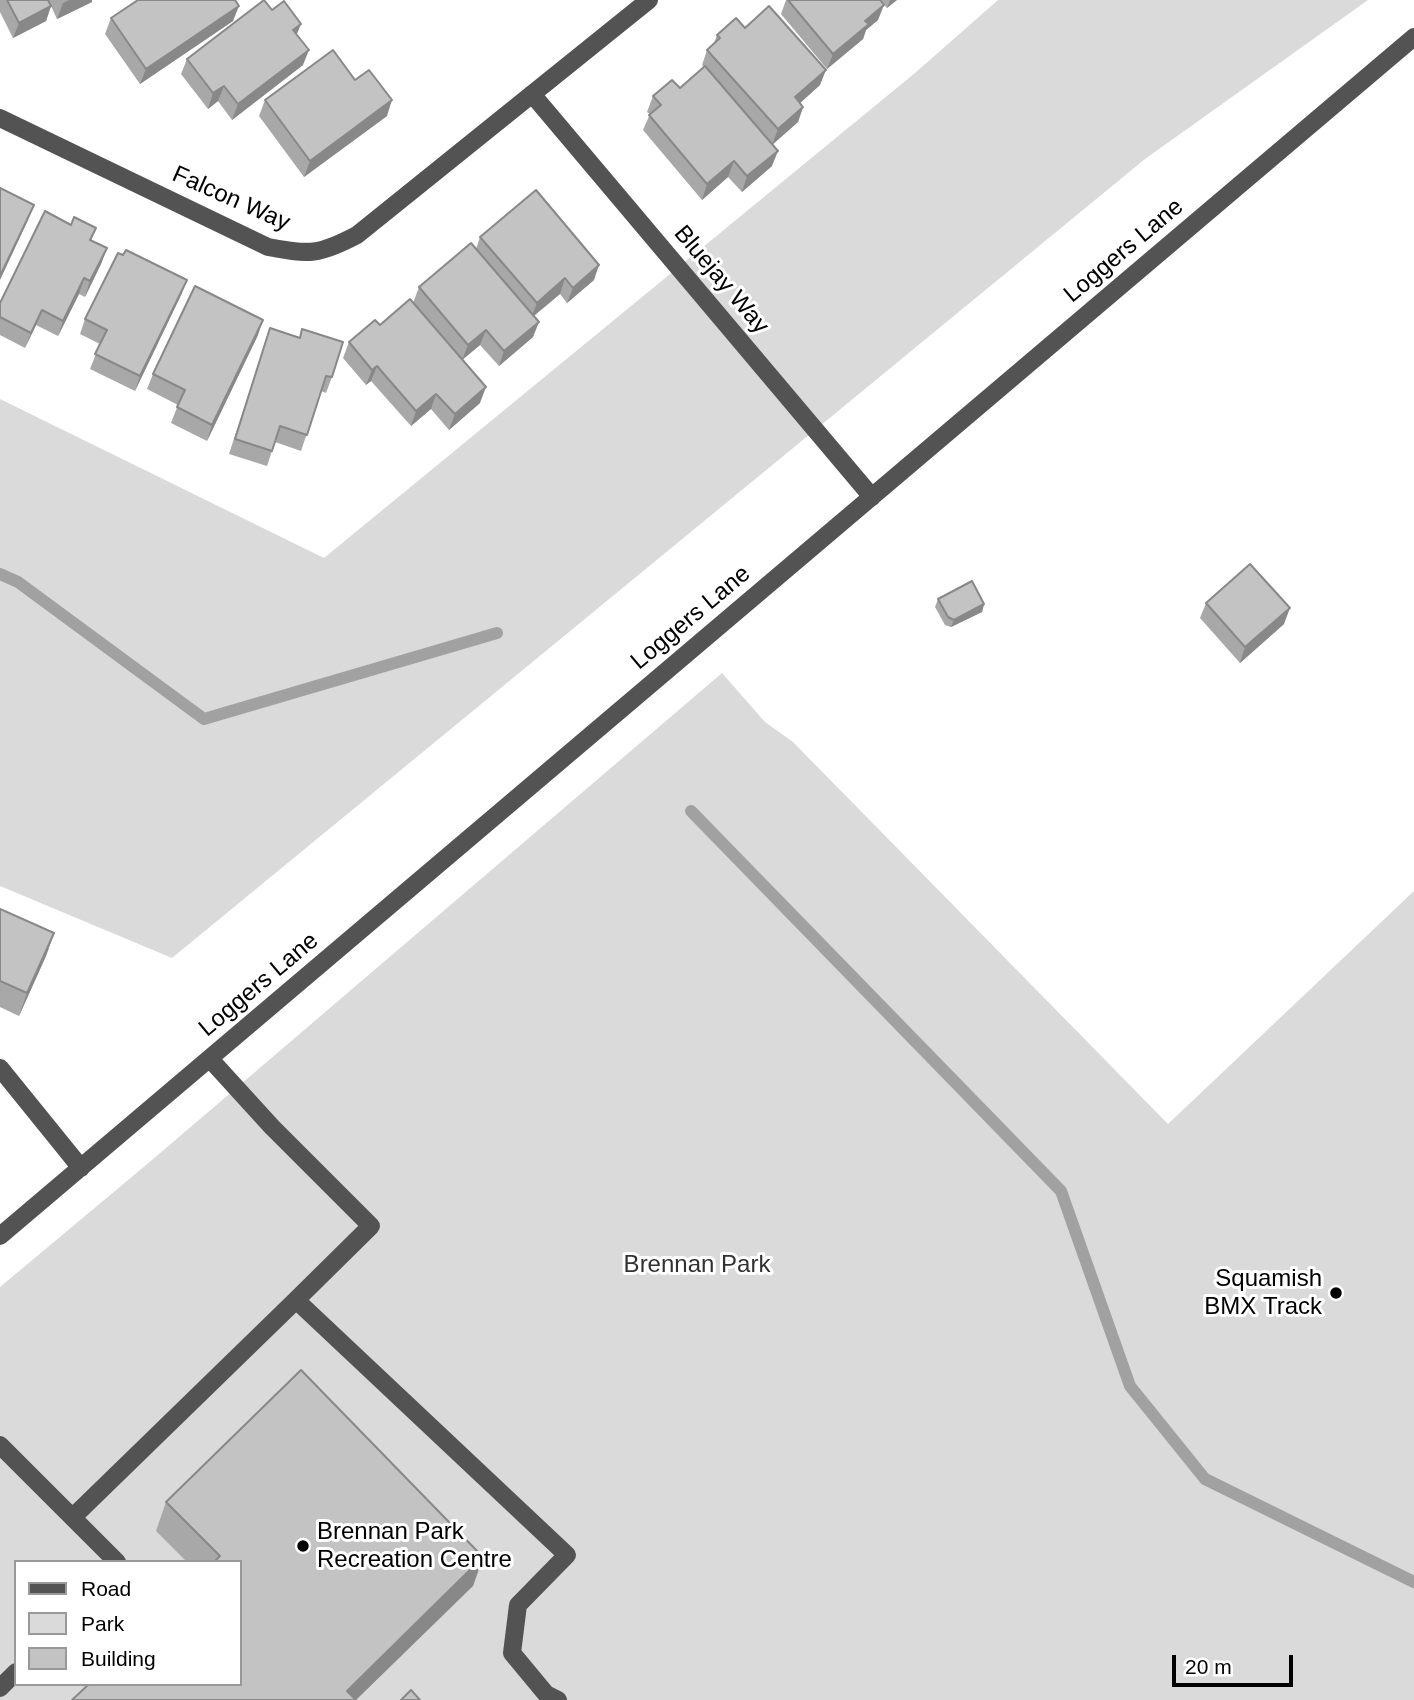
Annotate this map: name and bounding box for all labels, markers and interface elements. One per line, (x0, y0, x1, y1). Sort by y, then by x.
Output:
street label: Falcon Way (168, 160, 294, 238)
street label: Loggers Lane (1059, 193, 1189, 309)
street label: Bluejay Way (667, 220, 775, 340)
street label: Loggers Lane (626, 560, 756, 676)
street label: Loggers Lane (194, 927, 324, 1043)
park label: Brennan Park (624, 1251, 770, 1279)
place label: Squamish BMX Track (1204, 1265, 1322, 1321)
marker: Squamish BMX Track (1328, 1285, 1344, 1301)
place label: Brennan Park Recreation Centre (317, 1518, 512, 1574)
marker: Brennan Park Recreation Centre (295, 1538, 311, 1554)
legend (14, 1560, 242, 1686)
text: Road (81, 1577, 131, 1600)
text: Park (81, 1612, 124, 1635)
scale bar (1176, 1640, 1297, 1684)
text: Building (81, 1647, 156, 1670)
text: 20 m (1185, 1655, 1232, 1678)

